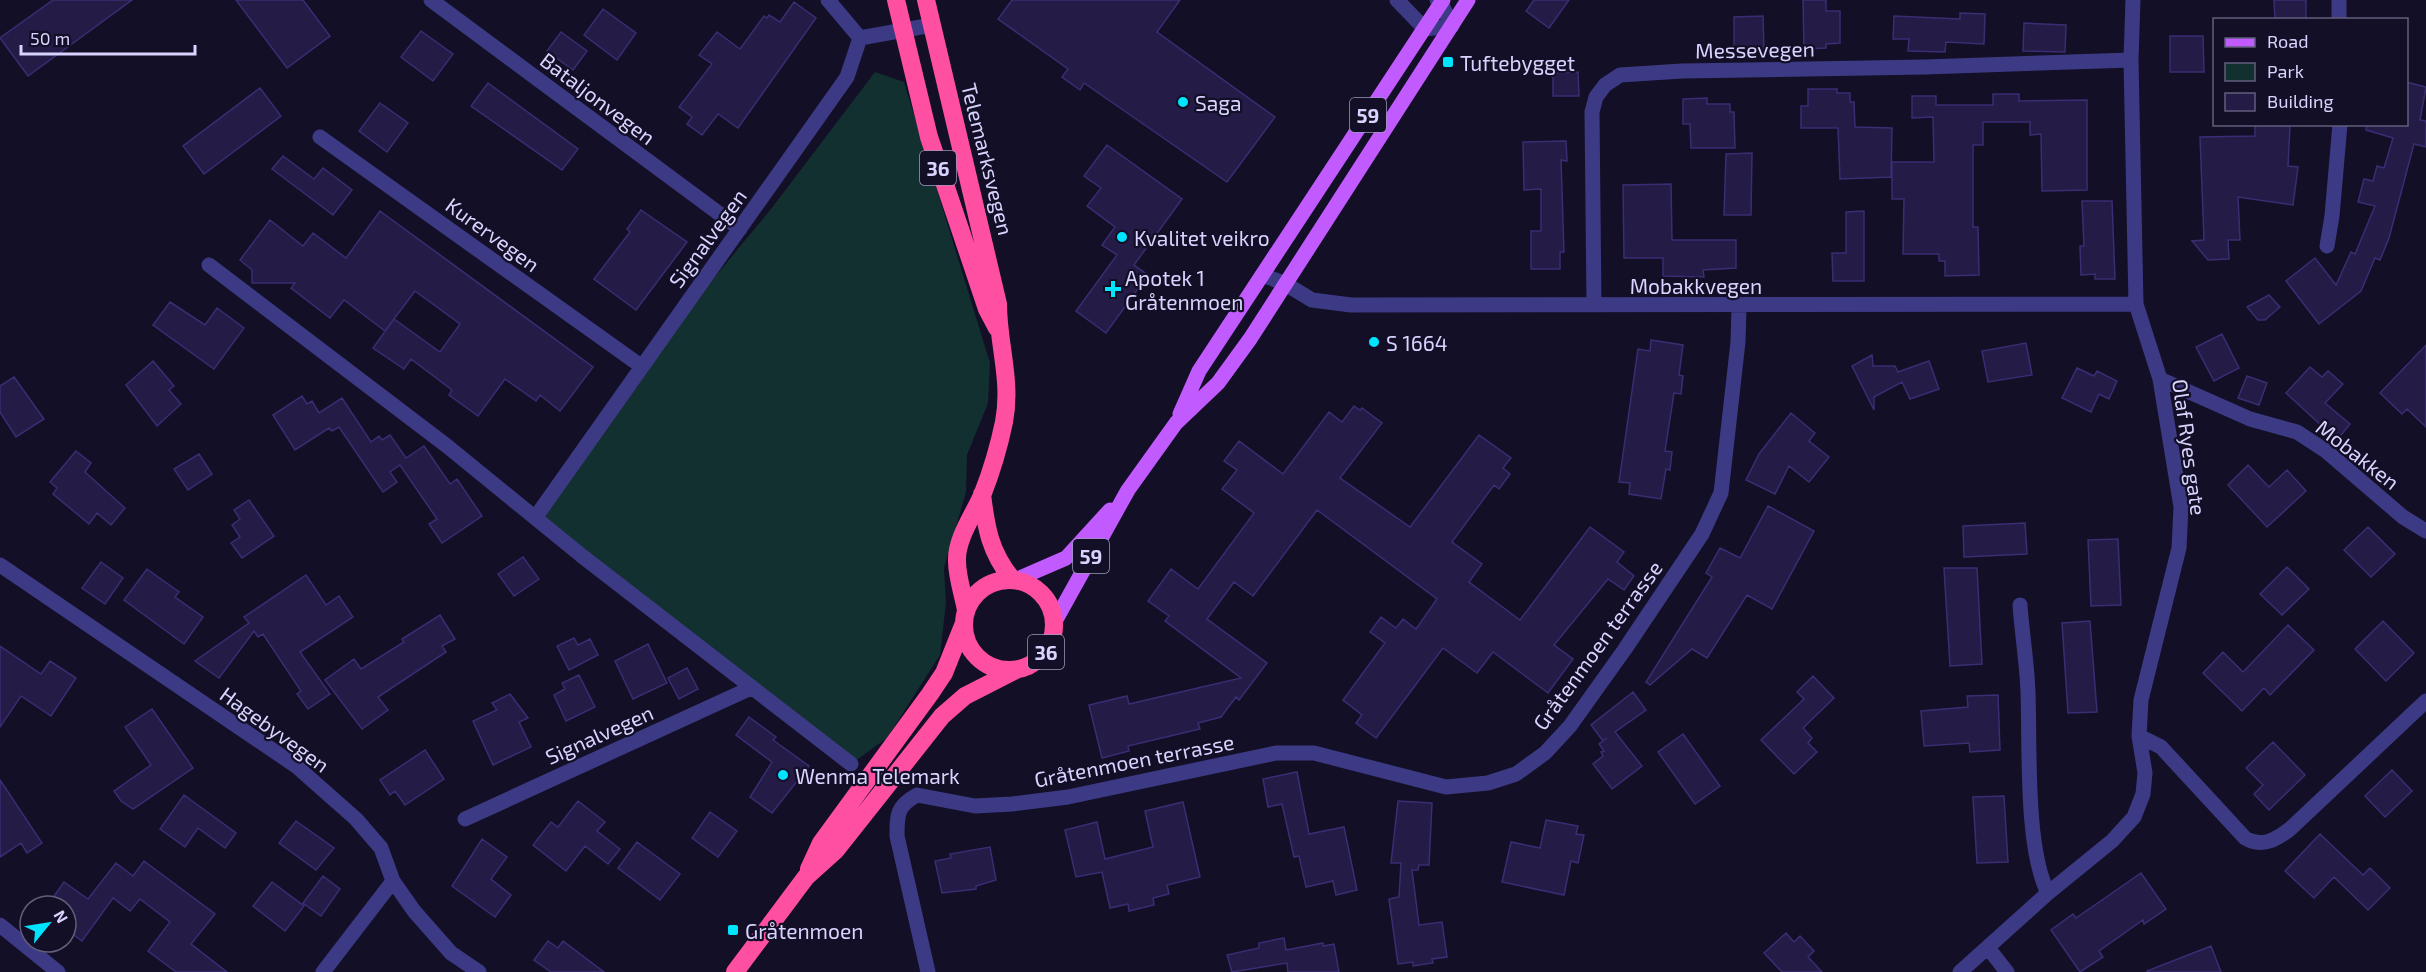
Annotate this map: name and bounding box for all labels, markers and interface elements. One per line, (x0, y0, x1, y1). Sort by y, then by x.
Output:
scale bar (21, 18, 195, 56)
legend (2213, 18, 2408, 126)
text: 50 m (30, 27, 70, 49)
text: Road (2267, 30, 2308, 52)
street label: Messevegen (1695, 35, 1815, 63)
street label: Bataljonvegen (535, 47, 660, 150)
place label: Tuftebygget (1460, 50, 1575, 75)
marker: Tuftebygget (1441, 55, 1455, 69)
text: Park (2267, 60, 2304, 82)
street label: Telemarksvegen (957, 80, 1019, 238)
place label: Saga (1195, 90, 1241, 115)
text: Building (2267, 90, 2334, 112)
marker: Saga (1176, 95, 1190, 109)
road number: 59 (1350, 98, 1386, 132)
road number: 36 (920, 151, 956, 185)
street label: Signalvegen (663, 184, 751, 292)
street label: Kurervegen (441, 192, 545, 276)
place label: Kvalitet veikro (1134, 225, 1270, 250)
marker: Kvalitet veikro (1115, 230, 1129, 244)
place label: Apotek 1 Gråtenmoen (1125, 265, 1243, 314)
street label: Mobakkvegen (1630, 273, 1762, 298)
marker: Apotek 1 Gråtenmoen (1106, 282, 1120, 296)
place label: S 1664 (1386, 330, 1448, 355)
marker: S 1664 (1367, 335, 1381, 349)
street label: Olaf Ryes gate (2168, 377, 2212, 517)
street label: Mobakken (2312, 414, 2404, 494)
road number: 59 (1073, 539, 1109, 573)
street label: Gråtenmoen terrasse (1527, 556, 1667, 734)
road number: 36 (1028, 635, 1064, 669)
street label: Hagebyvegen (216, 681, 334, 777)
street label: Signalvegen (541, 699, 657, 769)
street label: Gråtenmoen terrasse (1032, 728, 1236, 792)
place label: Wenma Telemark (795, 763, 960, 788)
marker: Wenma Telemark (776, 768, 790, 782)
north arrow (18, 894, 78, 954)
text: N (50, 906, 73, 926)
place label: Gråtenmoen (745, 918, 863, 943)
marker: Gråtenmoen (726, 923, 740, 937)

